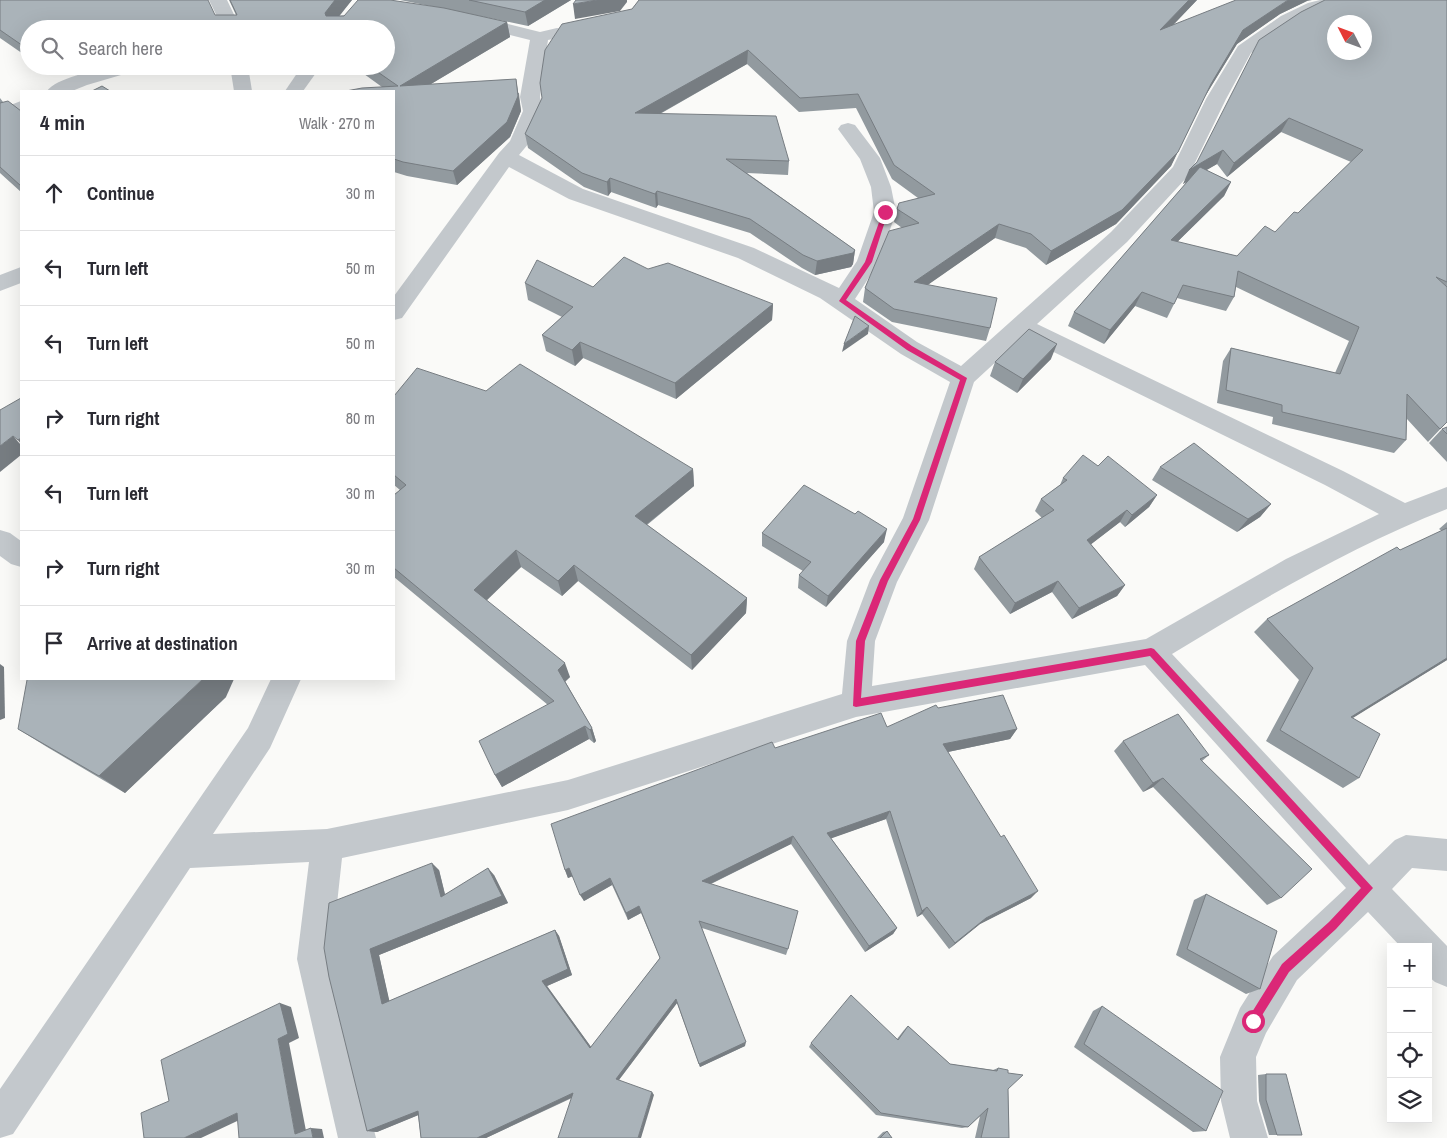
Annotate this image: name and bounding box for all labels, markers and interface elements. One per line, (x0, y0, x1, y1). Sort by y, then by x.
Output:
north arrow (1327, 15, 1372, 60)
search box (20, 20, 395, 75)
icon: search (38, 34, 66, 62)
text: Search here (78, 35, 163, 61)
text: 4 min (40, 108, 85, 137)
text: Walk · 270 m (299, 112, 375, 134)
icon: ahead (40, 179, 68, 207)
text: Continue (87, 180, 155, 206)
text: 30 m (346, 182, 375, 204)
route end (874, 201, 897, 224)
icon: left (40, 254, 68, 282)
text: Turn left (87, 255, 148, 281)
text: 50 m (346, 257, 375, 279)
icon: left (40, 329, 68, 357)
text: Turn left (87, 330, 148, 356)
text: 50 m (346, 332, 375, 354)
icon: right (40, 404, 68, 432)
text: Turn right (87, 405, 159, 431)
text: 80 m (346, 407, 375, 429)
icon: left (40, 479, 68, 507)
text: Turn left (87, 480, 148, 506)
text: 30 m (346, 482, 375, 504)
icon: right (40, 554, 68, 582)
text: Turn right (87, 555, 159, 581)
text: 30 m (346, 557, 375, 579)
icon: arrive (40, 629, 68, 657)
text: Arrive at destination (87, 630, 238, 656)
map controls (1387, 943, 1432, 1123)
button: + (1387, 943, 1432, 988)
button: − (1387, 988, 1432, 1033)
route start (1242, 1010, 1265, 1033)
button: locate (1387, 1033, 1432, 1078)
button: layers (1387, 1078, 1432, 1123)

